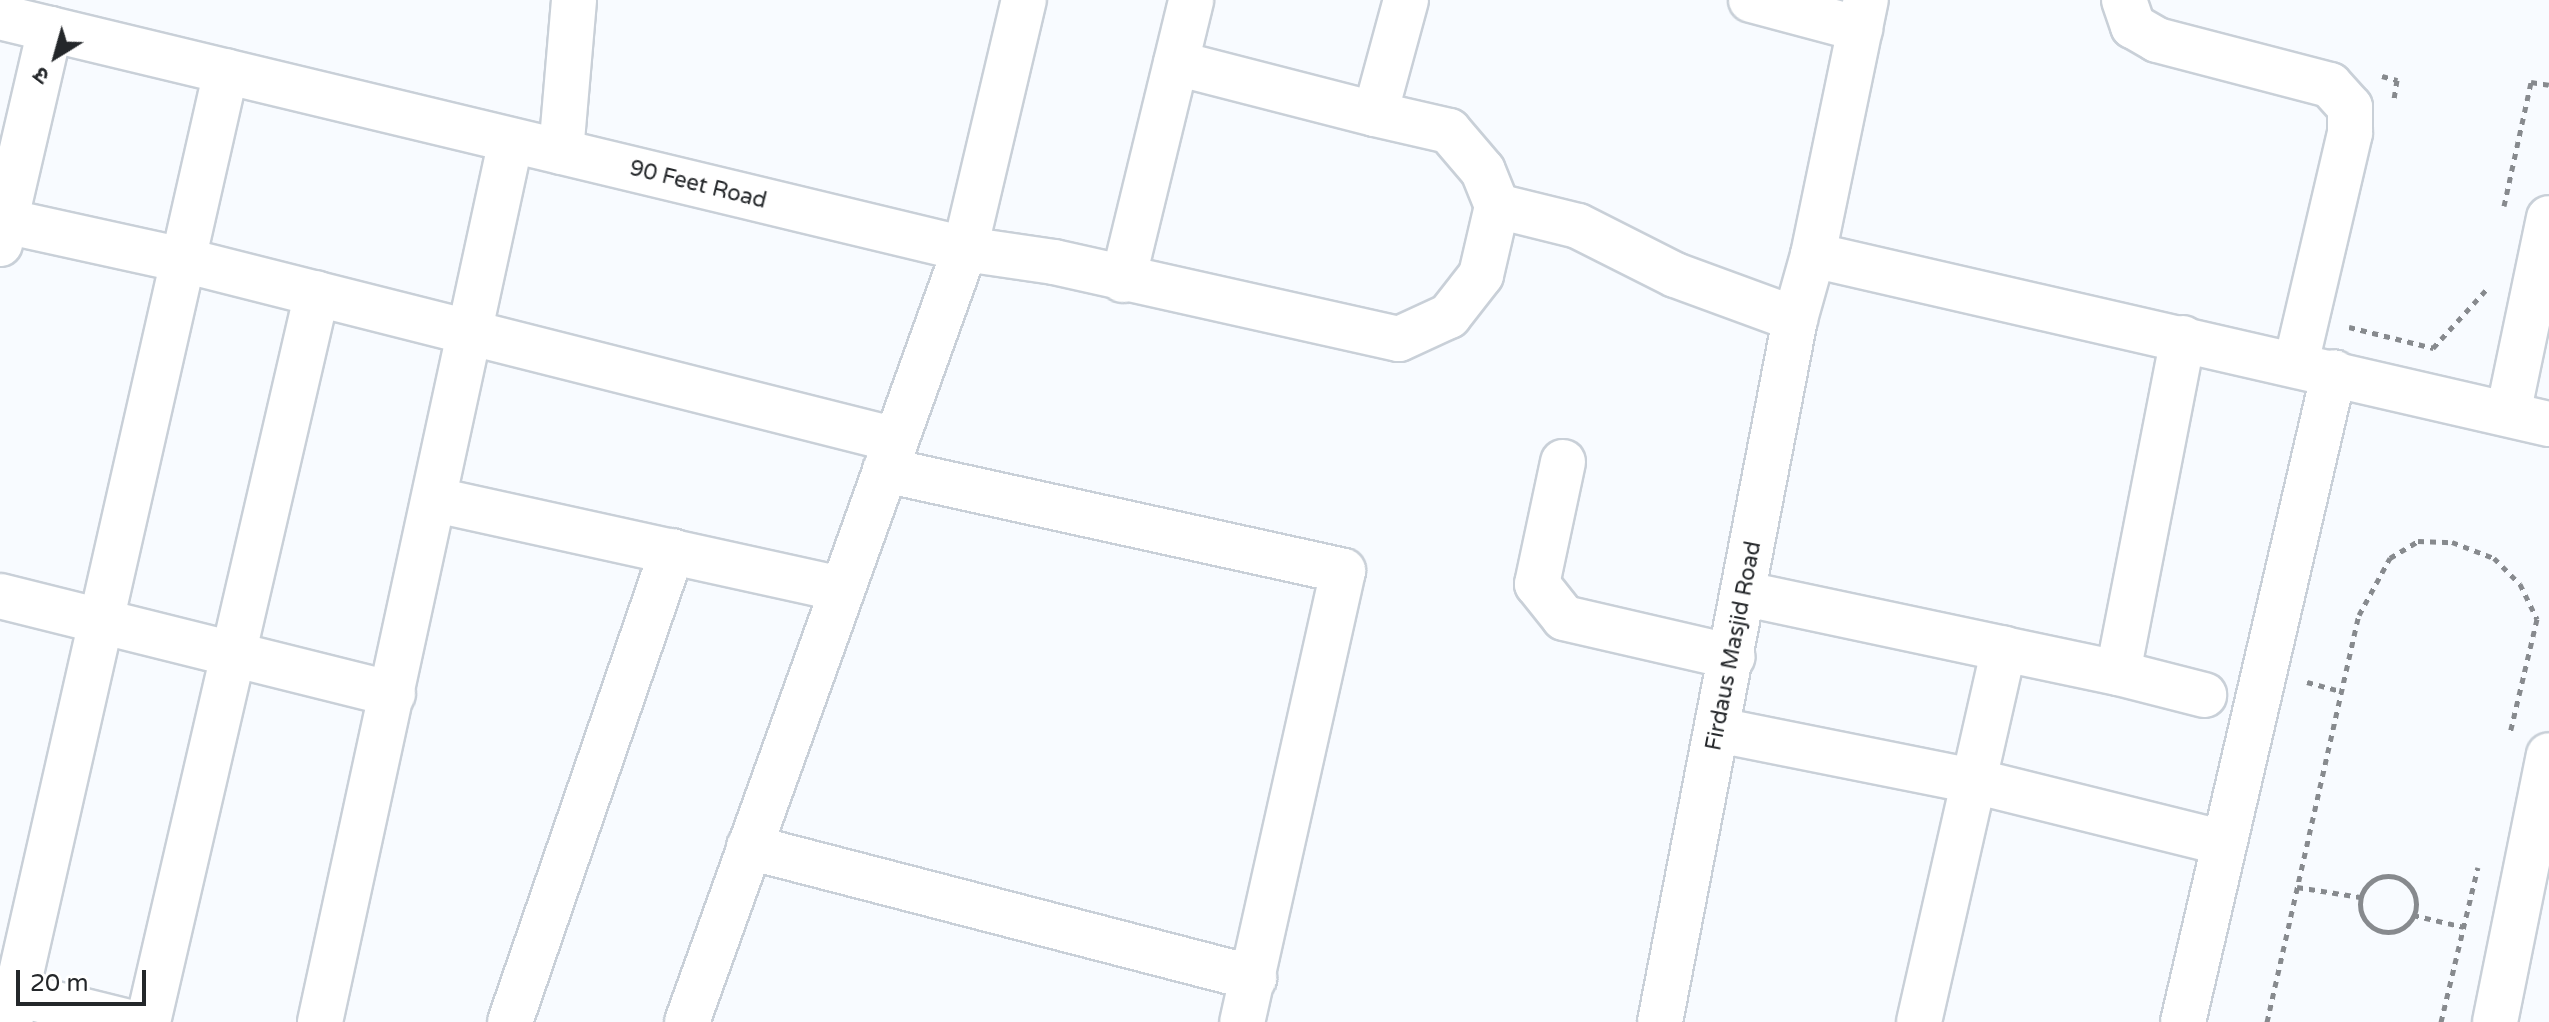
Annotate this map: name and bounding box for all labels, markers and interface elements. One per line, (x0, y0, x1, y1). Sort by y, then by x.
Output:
north arrow (16, 16, 96, 96)
text: उ (29, 61, 55, 89)
street label: 90 Feet Road (627, 155, 769, 215)
street label: Firdaus Masjid Road (1701, 539, 1767, 753)
scale bar (20, 954, 150, 1004)
text: 20 m (30, 969, 88, 998)

